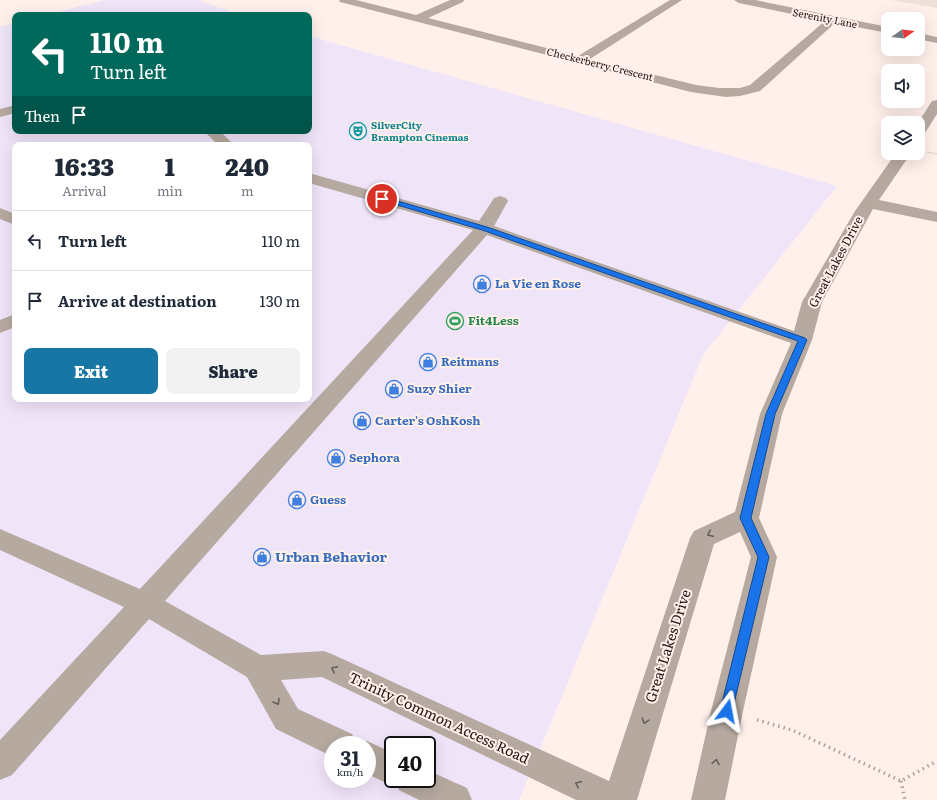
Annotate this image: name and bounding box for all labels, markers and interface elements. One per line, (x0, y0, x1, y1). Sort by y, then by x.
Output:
street label: Serenity Lane (791, 4, 859, 31)
north arrow (881, 12, 925, 56)
map controls (881, 12, 925, 160)
text: 110 m (90, 20, 164, 62)
icon: left (24, 28, 76, 80)
street label: Checkerberry Crescent (545, 43, 655, 84)
text: Turn left (90, 58, 167, 85)
button: sound (881, 64, 925, 108)
text: Then (24, 104, 60, 127)
icon: arrive (68, 104, 90, 126)
button: layers (881, 116, 925, 160)
place label: SilverCity Brampton Cinemas (371, 117, 469, 144)
theatre icon: SilverCity Brampton Cinemas (348, 121, 368, 141)
text: 16:33 (55, 148, 114, 183)
text: 1 (165, 148, 175, 183)
text: 240 (225, 148, 269, 183)
text: Arrival (62, 181, 107, 200)
text: min (157, 181, 183, 200)
text: m (241, 181, 254, 200)
pin (365, 182, 399, 216)
icon: arrive (371, 188, 393, 210)
street label: Great Lakes Drive (803, 213, 867, 310)
text: Turn left (58, 229, 127, 252)
text: 110 m (262, 229, 300, 252)
icon: left (24, 230, 46, 252)
shop icon: La Vie en Rose (472, 274, 492, 294)
place label: La Vie en Rose (495, 274, 581, 292)
text: Arrive at destination (58, 289, 217, 312)
text: 130 m (260, 289, 300, 312)
icon: arrive (24, 290, 46, 312)
sports icon: Fit4Less (445, 311, 465, 331)
place label: Fit4Less (468, 311, 519, 329)
button: Exit (24, 348, 158, 394)
button: Share (166, 348, 300, 394)
shop icon: Reitmans (418, 352, 438, 372)
place label: Reitmans (441, 352, 499, 370)
shop icon: Suzy Shier (384, 379, 404, 399)
place label: Suzy Shier (407, 379, 472, 397)
shop icon: Carter's OshKosh (352, 411, 372, 431)
place label: Carter's OshKosh (375, 411, 481, 429)
shop icon: Sephora (326, 448, 346, 468)
place label: Sephora (349, 448, 400, 466)
shop icon: Guess (287, 490, 307, 510)
place label: Guess (310, 490, 346, 508)
one-way arrow (707, 529, 714, 537)
place label: Urban Behavior (275, 546, 388, 566)
shop icon: Urban Behavior (252, 547, 272, 567)
street label: Great Lakes Drive (639, 587, 695, 705)
one-way arrow (330, 666, 338, 674)
street label: Trinity Common Access Road (346, 666, 533, 768)
position arrow (706, 690, 748, 732)
one-way arrow (273, 698, 280, 705)
one-way arrow (641, 717, 650, 724)
speed limit sign: 40 (384, 736, 436, 788)
text: 31 (340, 742, 360, 772)
one-way arrow (712, 759, 720, 765)
text: km/h (337, 764, 363, 779)
one-way arrow (575, 781, 582, 789)

